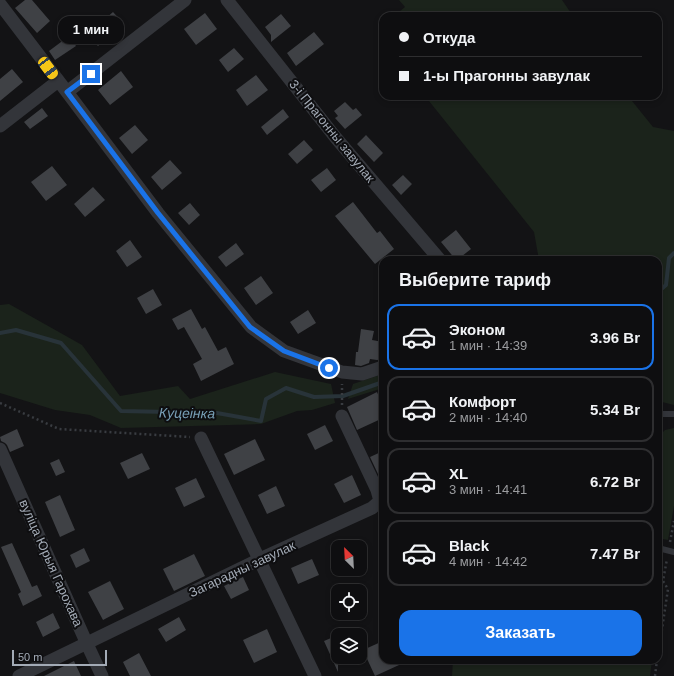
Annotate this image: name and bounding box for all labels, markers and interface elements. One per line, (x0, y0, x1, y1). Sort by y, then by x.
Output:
callout: 1 мин (58, 16, 124, 44)
text: 1 мин (73, 22, 109, 37)
text: Откуда (423, 29, 475, 46)
car (36, 55, 60, 81)
route end (82, 65, 100, 83)
text: 1-ы Прагонны завулак (423, 67, 590, 84)
street label: 3-і Прагонны завулак (286, 77, 378, 185)
text: Выберите тариф (399, 270, 551, 290)
icon: car (401, 319, 437, 355)
text: Эконом (449, 321, 505, 338)
text: 3.96 Br (590, 329, 640, 346)
text: 1 мин · 14:39 (449, 338, 527, 353)
route start (320, 359, 338, 377)
icon: car (401, 391, 437, 427)
text: Комфорт (449, 393, 516, 410)
text: 5.34 Br (590, 401, 640, 418)
water label: Куцеінка (159, 405, 215, 421)
text: 2 мин · 14:40 (449, 410, 527, 425)
icon: car (401, 463, 437, 499)
text: XL (449, 465, 468, 482)
text: 6.72 Br (590, 473, 640, 490)
text: 3 мин · 14:41 (449, 482, 527, 497)
street label: вуліца Юрыя Гарохава (16, 497, 86, 630)
icon: car (401, 535, 437, 571)
text: Black (449, 537, 489, 554)
street label: Загарадны завулак (186, 538, 298, 600)
north arrow (331, 540, 367, 576)
map controls (331, 540, 367, 664)
text: 7.47 Br (590, 545, 640, 562)
text: 4 мин · 14:42 (449, 554, 527, 569)
button: locate (331, 584, 367, 620)
button: Заказать (399, 610, 642, 656)
button: layers (331, 628, 367, 664)
scale bar (12, 648, 107, 667)
text: 50 m (18, 651, 42, 663)

